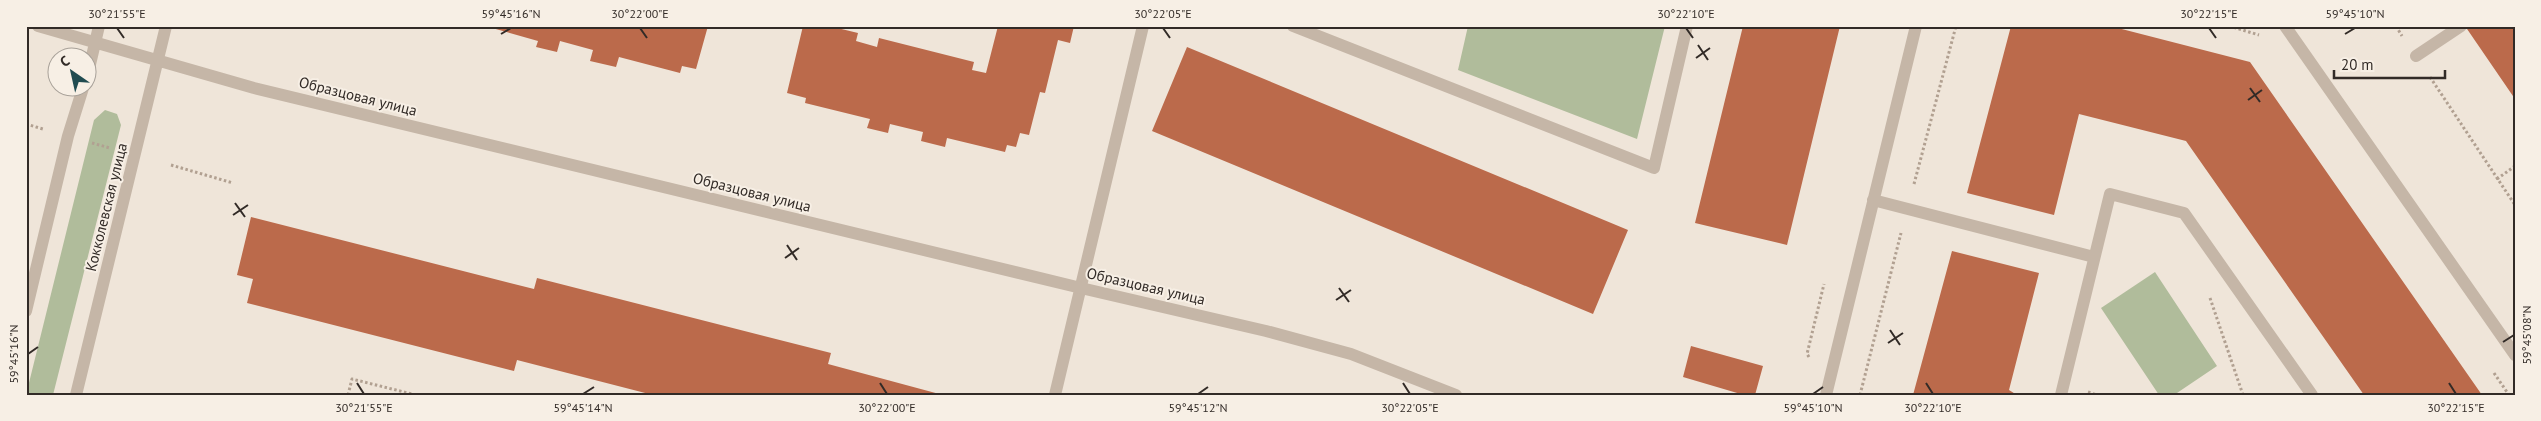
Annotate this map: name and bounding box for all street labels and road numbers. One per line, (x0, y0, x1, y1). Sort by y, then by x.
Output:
street label: Образцовая улица (297, 72, 419, 120)
street label: Кокколевская улица (81, 141, 131, 273)
street label: Образцовая улица (691, 168, 813, 216)
street label: Образцовая улица (1085, 263, 1207, 309)

